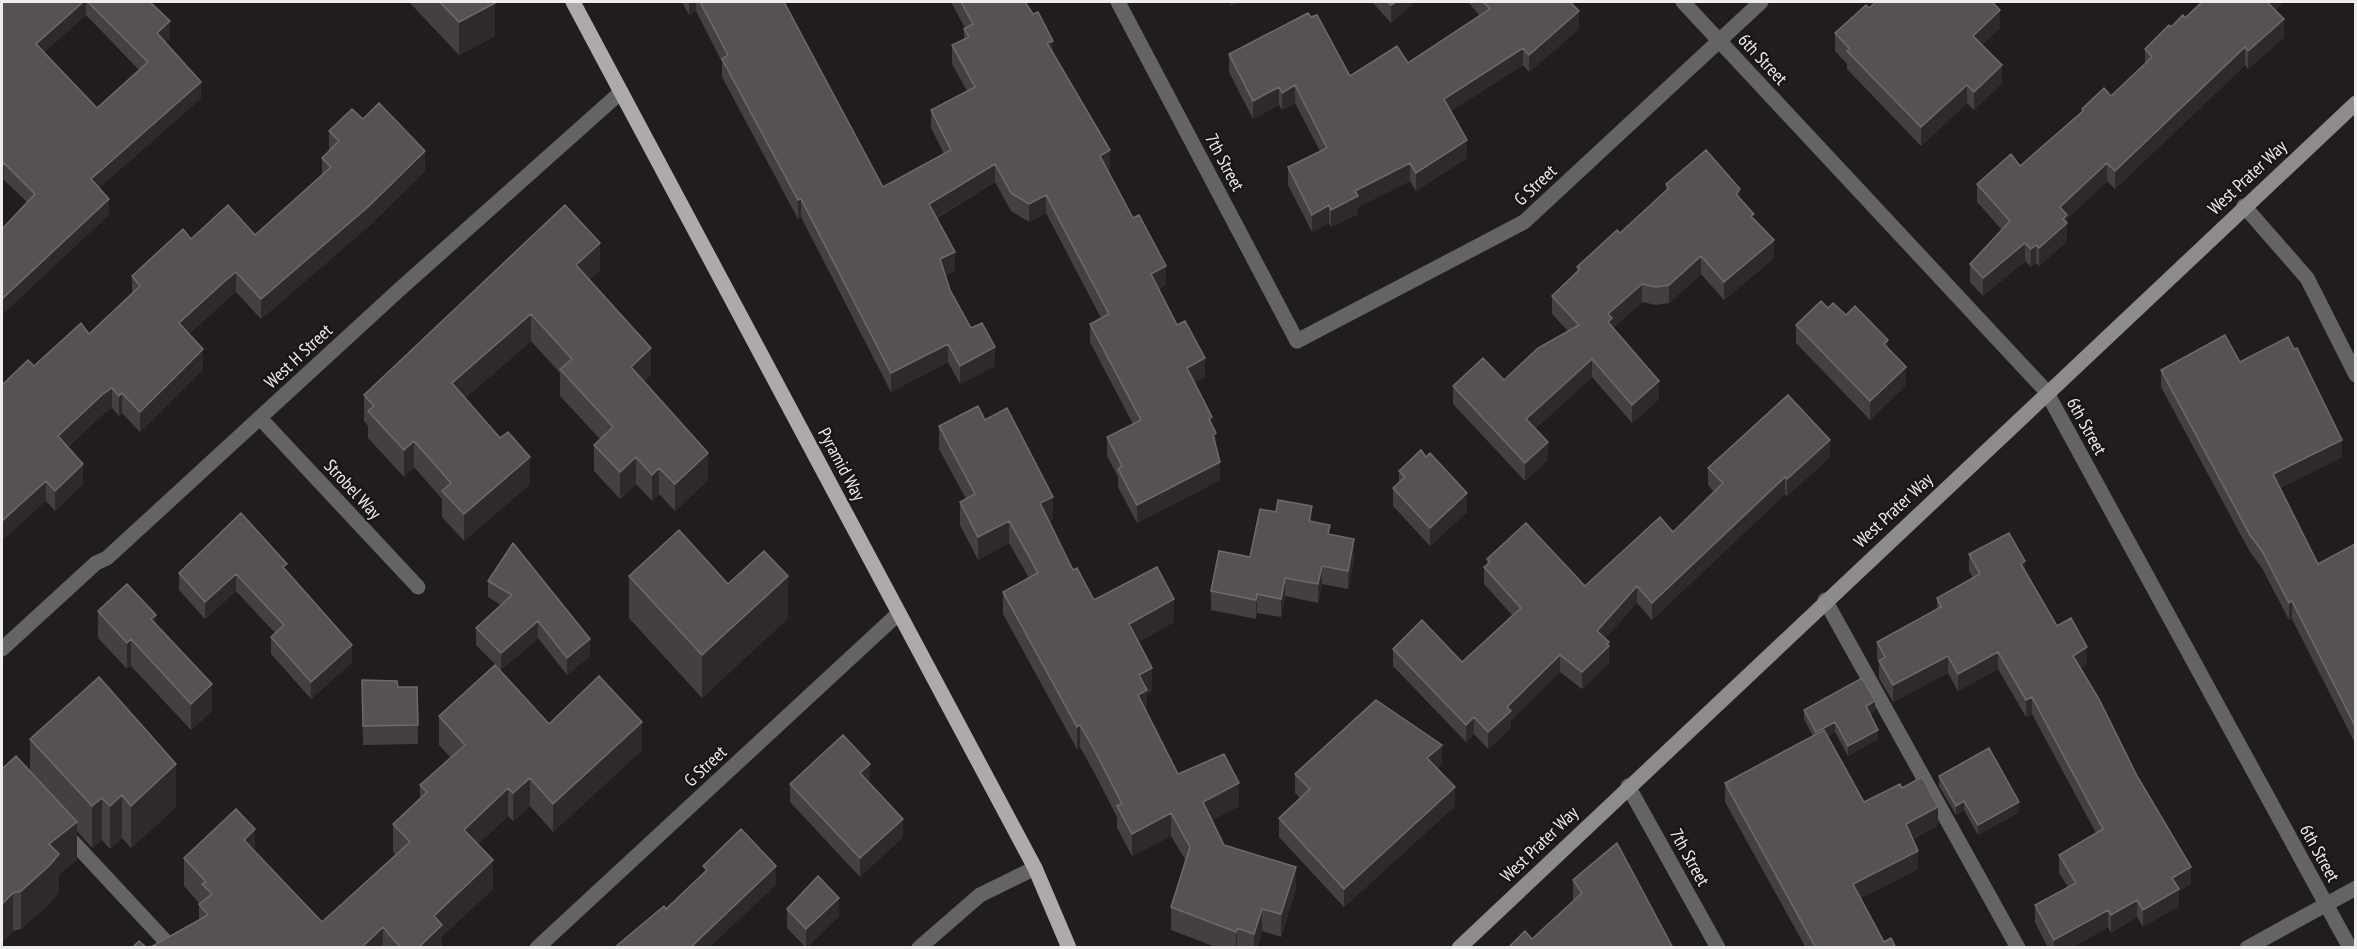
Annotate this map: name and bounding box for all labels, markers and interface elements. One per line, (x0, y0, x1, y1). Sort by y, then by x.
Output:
street label: 6th Street (1733, 28, 1793, 90)
street label: 7th Street (1200, 129, 1250, 195)
street label: West Prater Way (2203, 134, 2291, 219)
street label: G Street (1509, 160, 1561, 210)
street label: West H Street (259, 319, 337, 393)
street label: 6th Street (2062, 393, 2112, 459)
street label: Pyramid Way (813, 424, 871, 505)
street label: Strobel Way (319, 454, 387, 524)
street label: West Prater Way (1849, 467, 1937, 552)
street label: G Street (679, 741, 731, 791)
street label: West Prater Way (1495, 801, 1583, 887)
street label: 6th Street (2295, 820, 2345, 886)
street label: 7th Street (1665, 824, 1715, 890)

